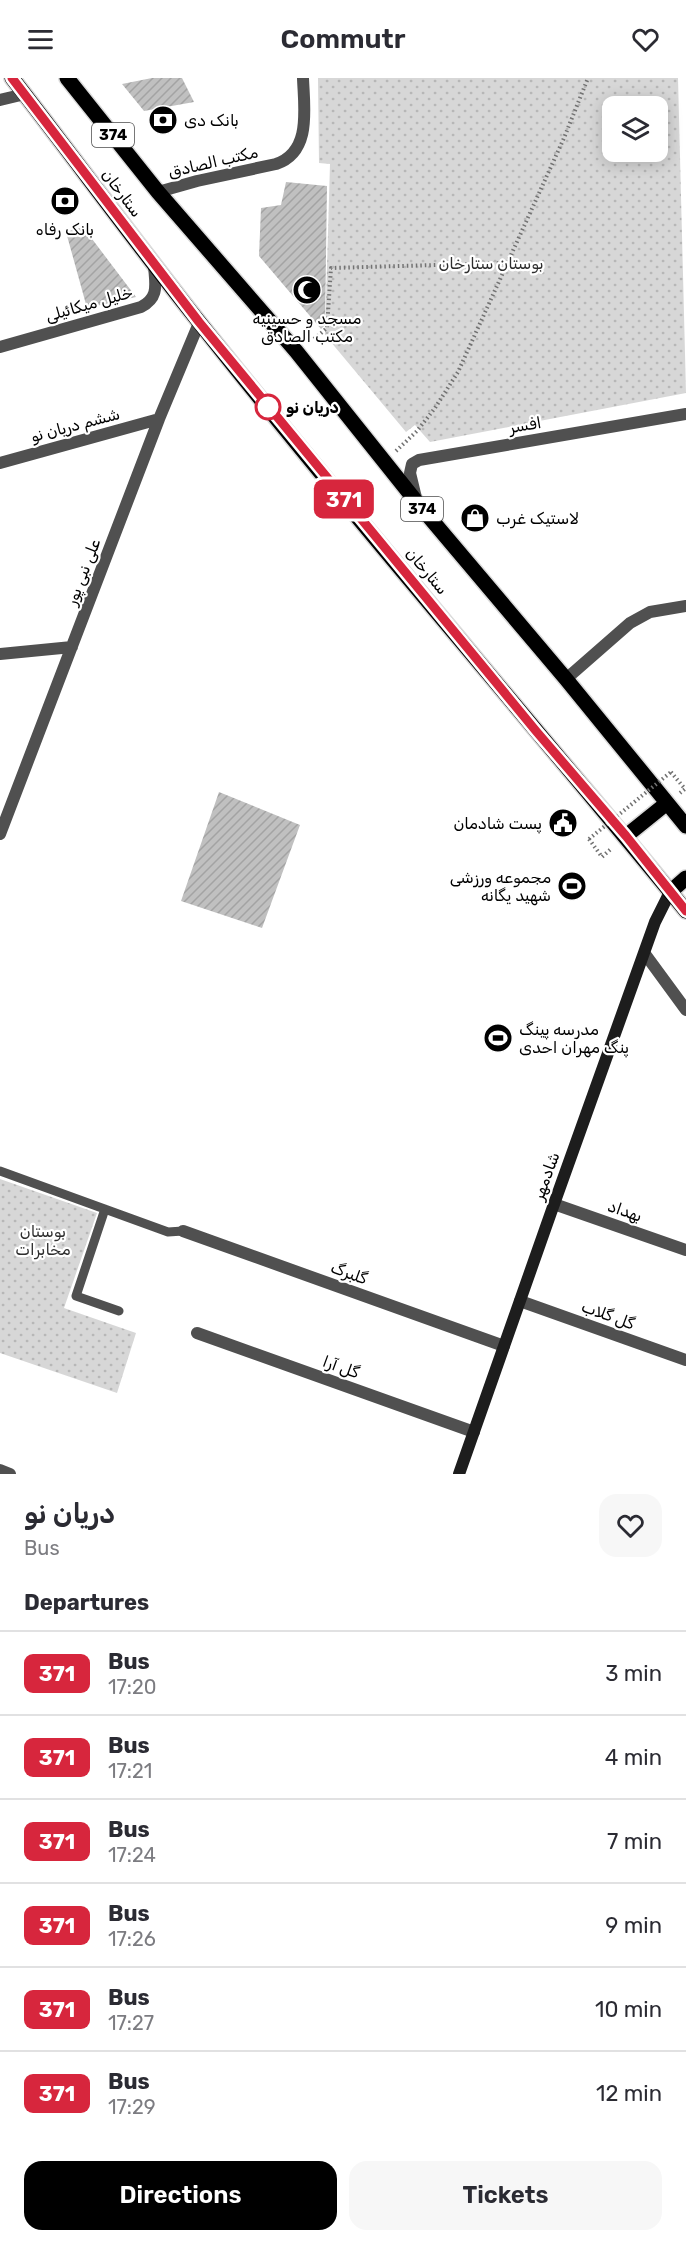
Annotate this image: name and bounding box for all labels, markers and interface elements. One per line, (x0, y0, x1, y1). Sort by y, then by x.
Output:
icon: menu (24, 23, 57, 56)
text: Commutr (281, 23, 405, 55)
icon: heart (629, 23, 662, 56)
map controls (602, 96, 668, 162)
button: layers (602, 96, 668, 162)
bank icon: بانک دی (147, 104, 179, 136)
place label: بانک دی (184, 111, 239, 130)
road number: 374 (92, 123, 134, 147)
street label: مکتب الصادق (166, 142, 260, 182)
street label: ستارخان (97, 165, 146, 221)
bank icon: بانک رفاه (49, 185, 81, 217)
place label: بانک رفاه (36, 220, 94, 240)
park label: بوستان ستارخان (438, 254, 544, 274)
mosque icon: مسجد و حسینیه مکتب الصادق (291, 274, 323, 306)
street label: خلیل میکائیلی (43, 282, 135, 326)
place label: مسجد و حسینیه مکتب الصادق (253, 309, 362, 346)
marker: دریان نو (255, 394, 281, 420)
place label: دریان نو (286, 398, 339, 417)
street label: ششم دریان نو (28, 404, 122, 447)
street label: افسر (506, 413, 543, 438)
line badge: 371 (310, 480, 379, 518)
text: 371 (326, 487, 362, 512)
road number: 374 (401, 497, 443, 521)
shop icon: لاستیک غرب (459, 502, 491, 534)
place label: لاستیک غرب (496, 509, 579, 529)
street label: علی نبی پور (61, 536, 105, 609)
street label: ستارخان (401, 544, 452, 599)
public building icon: پست شادمان (547, 807, 579, 839)
place label: پست شادمان (453, 814, 542, 834)
place label: مجموعه ورزشی شهید یگانه (450, 868, 551, 906)
sports icon: مجموعه ورزشی شهید یگانه (556, 870, 588, 902)
place label: مدرسه پینگ پنگ مهران احدی (519, 1020, 629, 1058)
sports icon: مدرسه پینگ پنگ مهران احدی (482, 1022, 514, 1054)
street label: شادمهر (528, 1149, 564, 1204)
street label: بهداد (605, 1196, 645, 1227)
park label: بوستان مخابرات (15, 1222, 71, 1260)
street label: گلبرگ (328, 1258, 371, 1290)
street label: گل گلاب (579, 1297, 638, 1334)
street label: گل آرا (320, 1352, 363, 1384)
button: heart (599, 1494, 662, 1557)
text: دریان نو (24, 1497, 115, 1530)
text: Bus (24, 1536, 60, 1560)
text: Departures (24, 1589, 149, 1616)
text: Bus (108, 1648, 150, 1675)
text: 3 min (605, 1660, 662, 1687)
text: 371 (39, 1661, 75, 1686)
text: 17:20 (108, 1675, 156, 1699)
text: Bus (108, 1732, 150, 1759)
text: 4 min (605, 1744, 662, 1771)
text: 371 (39, 1745, 75, 1770)
text: 17:21 (108, 1759, 152, 1783)
text: Bus (108, 1816, 150, 1843)
text: 7 min (607, 1828, 662, 1855)
text: 371 (39, 1829, 75, 1854)
text: 17:24 (108, 1843, 156, 1867)
text: Bus (108, 1900, 150, 1927)
text: 9 min (605, 1912, 662, 1939)
text: 371 (39, 1913, 75, 1938)
text: 17:26 (108, 1927, 156, 1951)
text: Bus (108, 1984, 150, 2011)
text: 10 min (595, 1996, 662, 2023)
text: 371 (39, 1997, 75, 2022)
text: 17:27 (108, 2011, 154, 2035)
text: Bus (108, 2068, 150, 2095)
text: 12 min (596, 2080, 662, 2107)
text: 371 (39, 2081, 75, 2106)
text: 17:29 (108, 2095, 156, 2119)
button: Directions (24, 2161, 337, 2230)
button: Tickets (349, 2161, 662, 2230)

